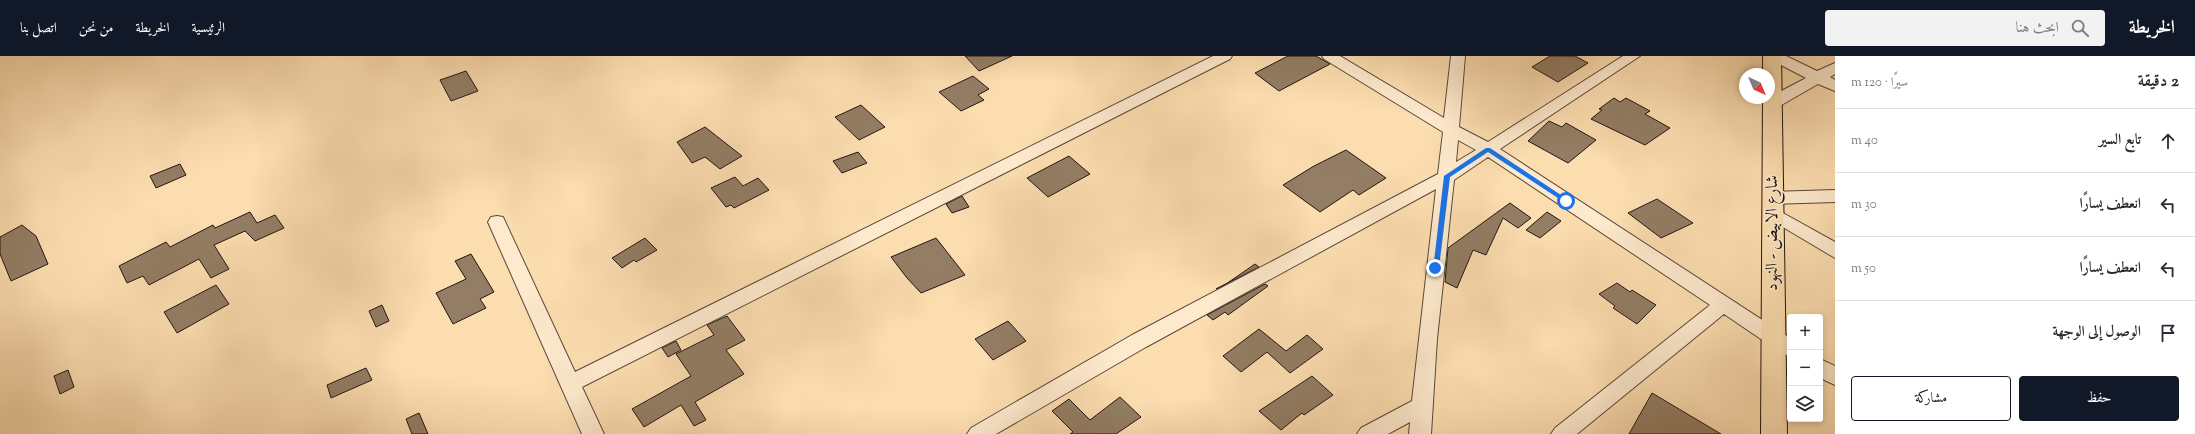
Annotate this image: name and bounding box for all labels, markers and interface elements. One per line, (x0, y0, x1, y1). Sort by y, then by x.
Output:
search box (1825, 10, 2105, 46)
text: الخريطة (2129, 15, 2175, 42)
icon: search (2069, 17, 2091, 39)
text: ابحث هنا (2016, 18, 2059, 39)
text: اتصل بنا (20, 19, 57, 39)
text: من نحن (79, 19, 113, 39)
text: الخريطة (135, 19, 170, 39)
text: الرئيسية (192, 19, 225, 39)
north arrow (1739, 68, 1775, 104)
text: 2 دقيقة (2138, 70, 2179, 94)
text: سيرًا · 120 m (1851, 74, 1908, 92)
text: تابع السير (2099, 130, 2141, 151)
icon: ahead (2157, 130, 2179, 152)
text: 40 m (1851, 132, 1878, 150)
street label: شارع الابيض - النهود (1761, 175, 1785, 291)
route start (1557, 192, 1575, 210)
text: انعطف يسارًا (2080, 194, 2141, 215)
icon: left (2157, 194, 2179, 216)
text: 30 m (1851, 196, 1877, 214)
text: انعطف يسارًا (2080, 258, 2141, 279)
icon: left (2157, 258, 2179, 280)
route end (1426, 259, 1444, 277)
text: 50 m (1851, 260, 1876, 278)
map controls (1787, 314, 1823, 422)
button: + (1787, 314, 1823, 350)
text: الوصول إلى الوجهة (2052, 322, 2141, 343)
icon: arrive (2157, 322, 2179, 344)
button: − (1787, 350, 1823, 386)
button: مشاركة (1851, 376, 2011, 421)
button: حفظ (2019, 376, 2179, 421)
button: layers (1787, 386, 1823, 422)

